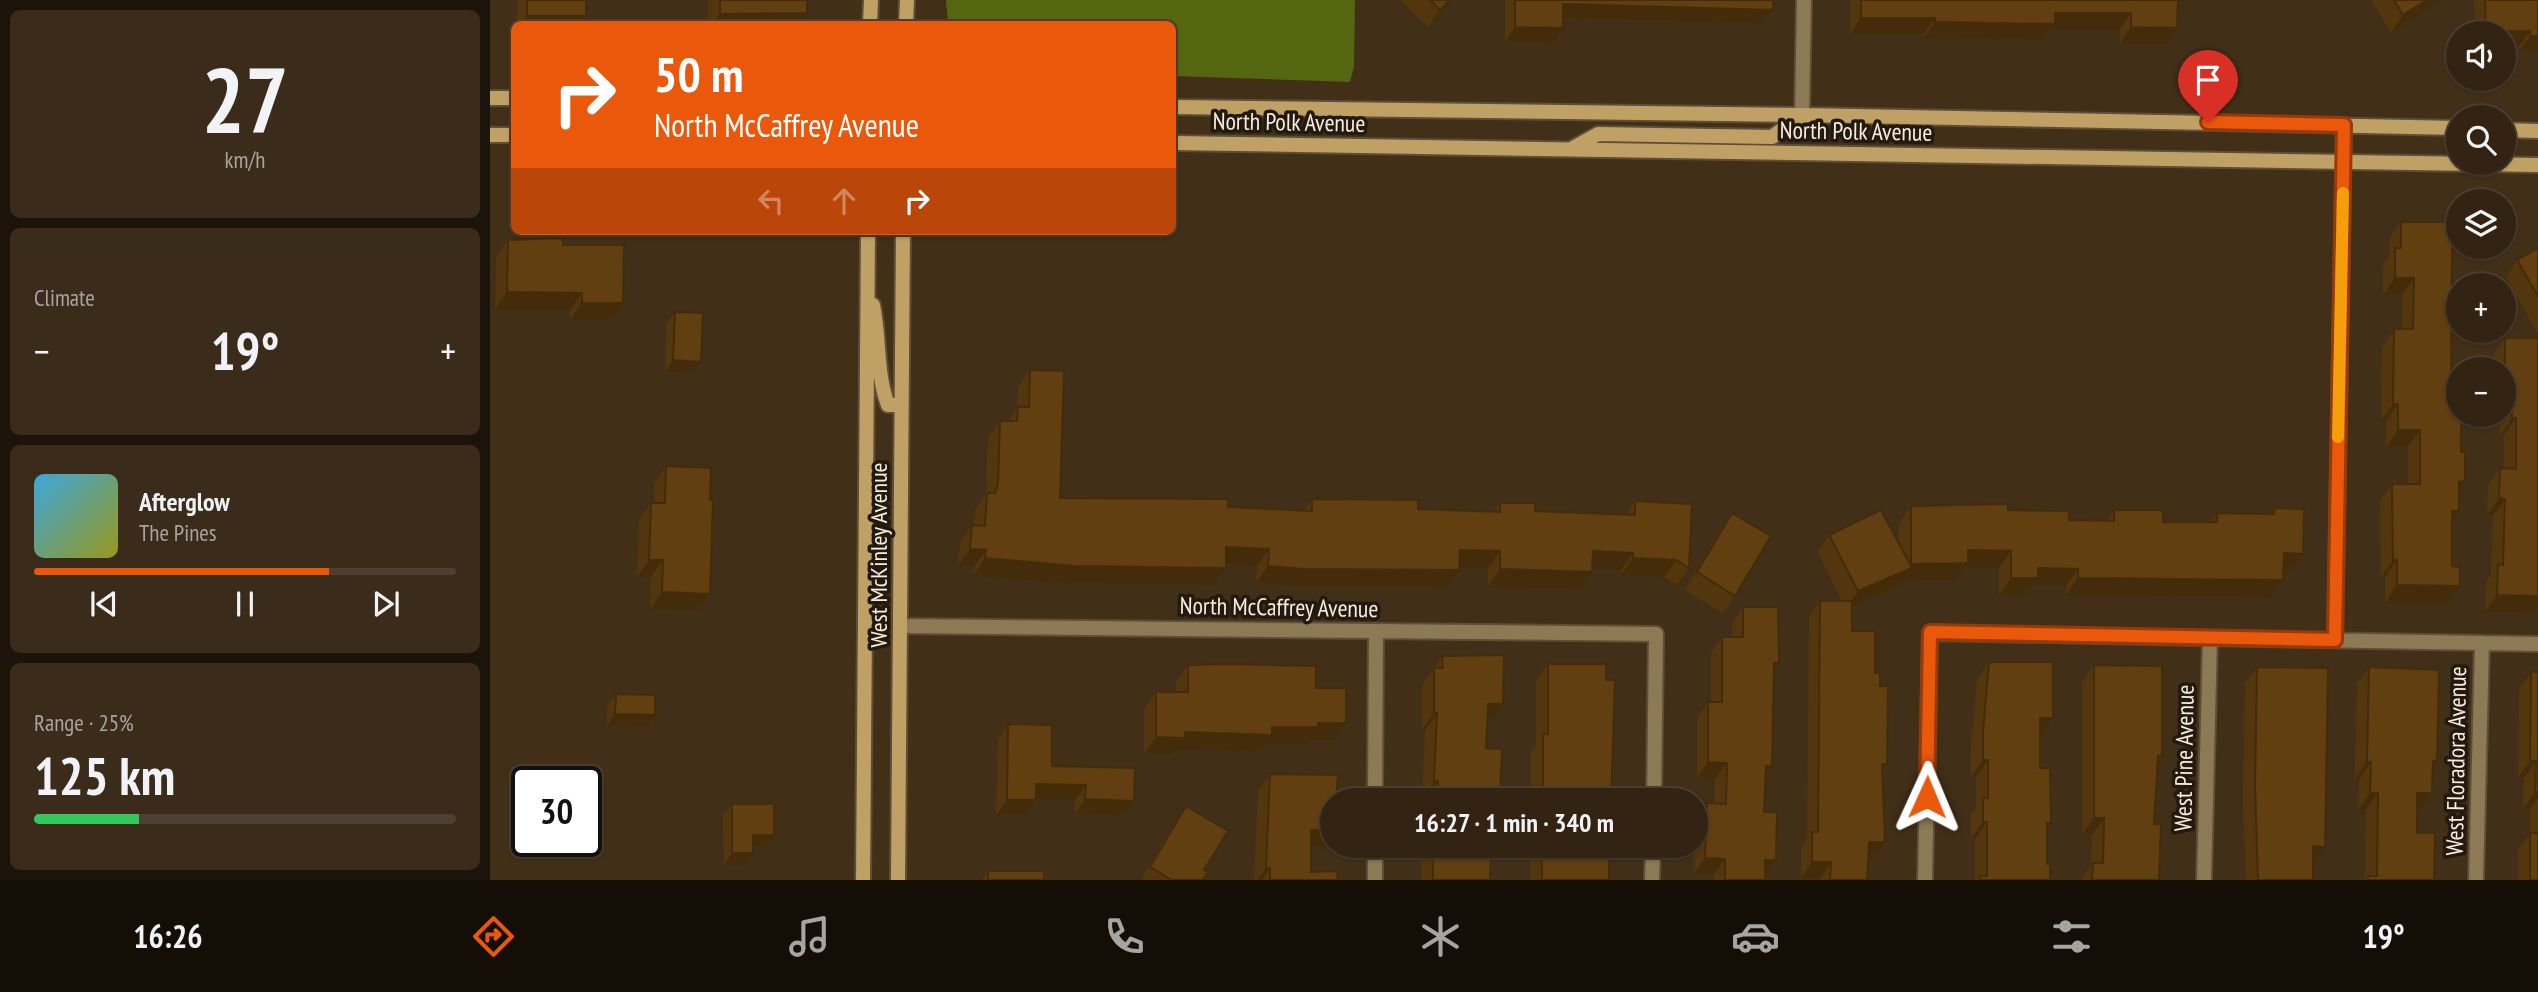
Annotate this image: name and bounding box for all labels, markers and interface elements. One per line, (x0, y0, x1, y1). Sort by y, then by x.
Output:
map controls (2446, 21, 2516, 427)
button: sound (2446, 21, 2516, 91)
text: 27 (202, 40, 289, 158)
text: 50 m (654, 42, 743, 106)
icon: right (539, 49, 630, 140)
pin (2178, 50, 2238, 122)
icon: arrive (2189, 61, 2227, 99)
text: North McCaffrey Avenue (654, 104, 919, 146)
street label: North Polk Avenue (1212, 105, 1366, 139)
button: search (2446, 105, 2516, 175)
street label: North Polk Avenue (1779, 114, 1933, 148)
text: km/h (225, 145, 265, 174)
icon: left (752, 182, 790, 220)
icon: ahead (825, 182, 863, 220)
icon: right (898, 182, 936, 220)
button: layers (2446, 189, 2516, 259)
button: + (2446, 273, 2516, 343)
text: Climate (34, 283, 95, 312)
text: 19° (211, 317, 279, 384)
text: − (34, 326, 50, 375)
text: + (440, 326, 456, 375)
button: − (2446, 357, 2516, 427)
street label: West McKinley Avenue (863, 463, 894, 647)
text: Afterglow (139, 485, 230, 518)
text: The Pines (139, 518, 217, 547)
icon: previous (85, 585, 123, 623)
icon: pause (226, 585, 264, 623)
icon: next (367, 585, 405, 623)
street label: North McCaffrey Avenue (1179, 590, 1379, 624)
street label: West Floradora Avenue (2439, 666, 2473, 856)
street label: West Pine Avenue (2167, 684, 2201, 832)
text: Range · 25% (34, 708, 134, 737)
text: 125 km (34, 742, 175, 809)
position arrow (1890, 760, 1964, 834)
speed limit sign: 30 (511, 766, 602, 857)
text: 16:27 · 1 min · 340 m (1414, 806, 1614, 839)
icon: directions (469, 912, 518, 961)
icon: music (785, 912, 834, 961)
icon: phone (1100, 912, 1149, 961)
icon: climate (1416, 912, 1465, 961)
icon: car (1731, 912, 1780, 961)
icon: filters (2047, 912, 2096, 961)
text: 16:26 (133, 915, 203, 957)
text: 19° (2362, 915, 2405, 957)

